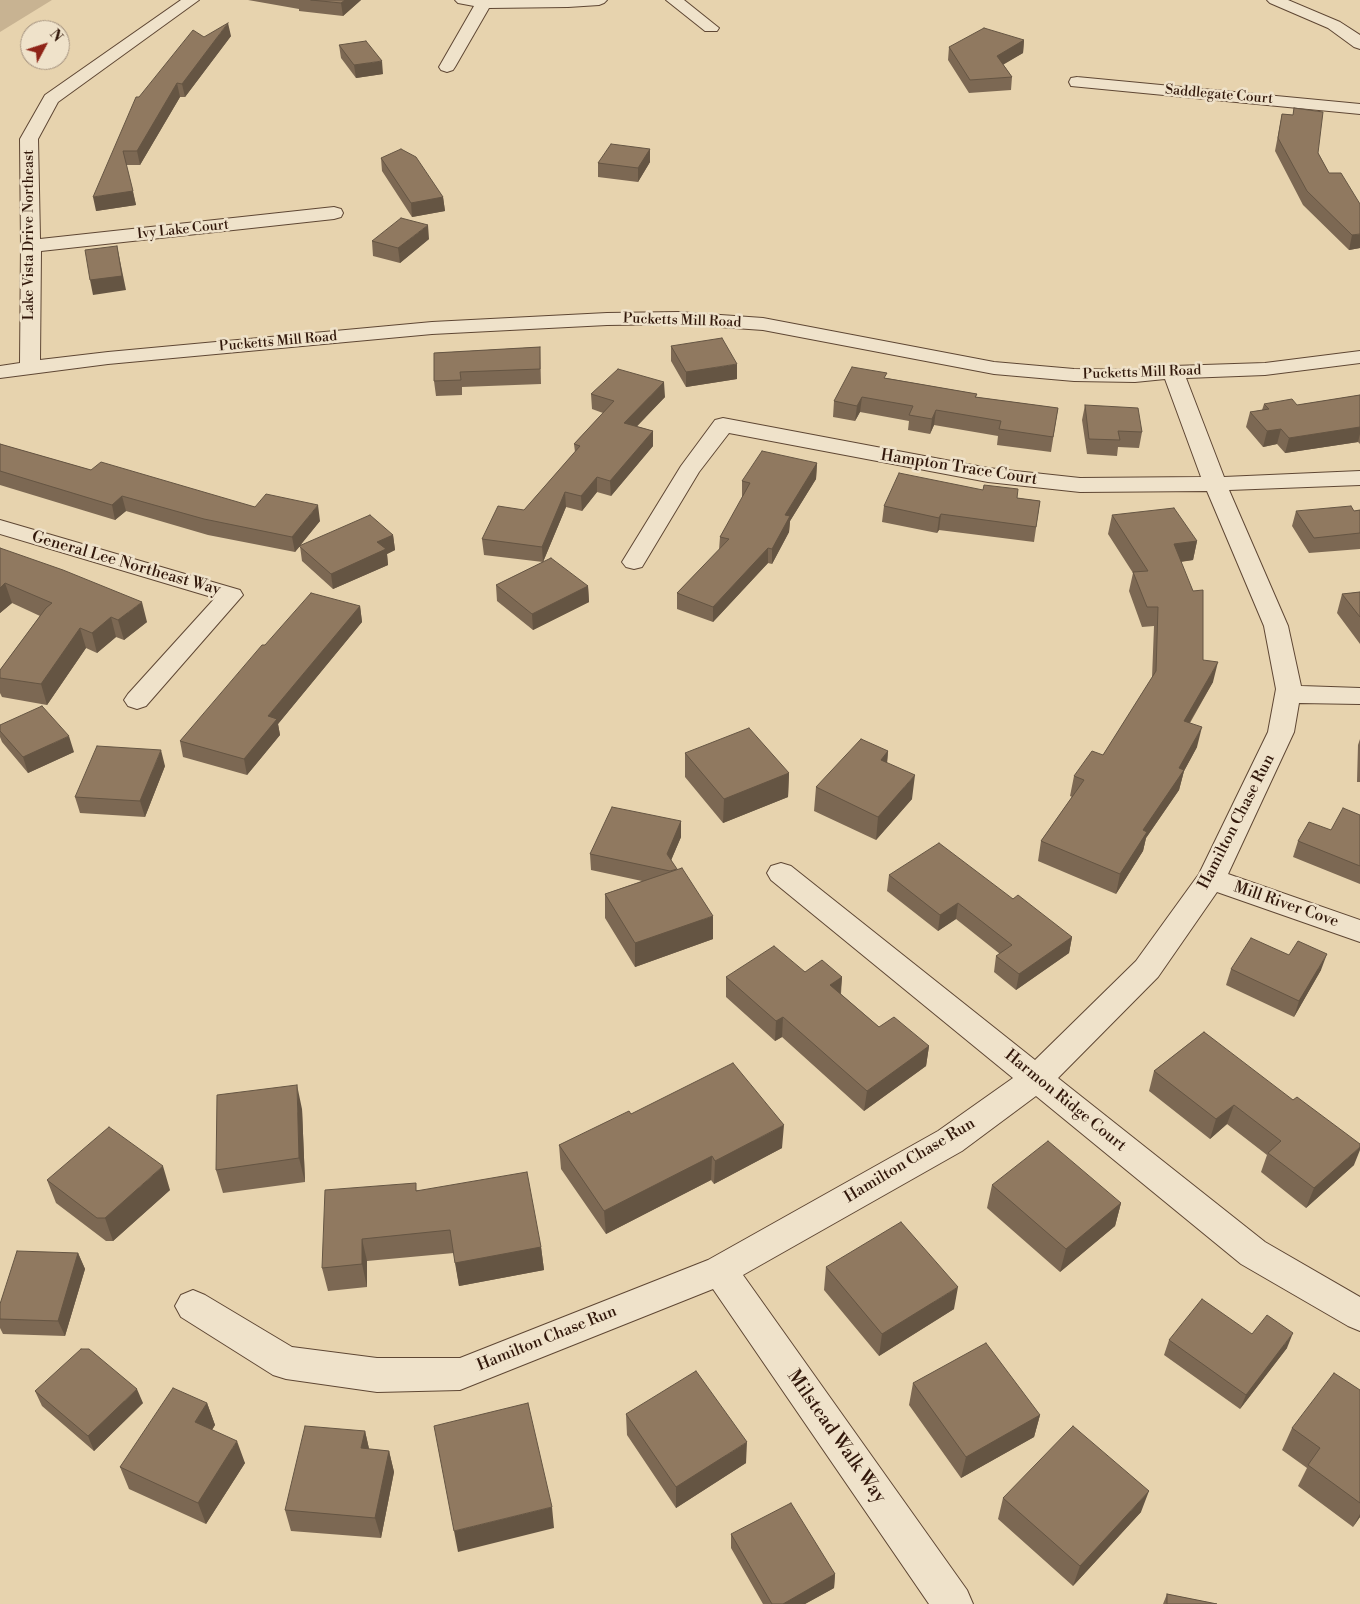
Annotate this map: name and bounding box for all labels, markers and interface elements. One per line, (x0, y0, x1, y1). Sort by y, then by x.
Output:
north arrow (20, 20, 70, 70)
text: N (45, 26, 66, 46)
street label: Saddlegate Court (1164, 82, 1274, 108)
street label: Lake Vista Drive Northeast (22, 150, 38, 320)
street label: Ivy Lake Court (136, 217, 230, 243)
street label: Pucketts Mill Road (622, 311, 742, 331)
street label: Pucketts Mill Road (218, 328, 338, 356)
street label: Pucketts Mill Road (1082, 363, 1202, 383)
street label: Hampton Trace Court (879, 446, 1039, 490)
street label: General Lee Northeast Way (29, 528, 223, 600)
street label: Hamilton Chase Run (1195, 751, 1279, 893)
street label: Mill River Cove (1231, 878, 1341, 932)
street label: Harmon Ridge Court (1000, 1046, 1130, 1156)
street label: Hamilton Chase Run (841, 1114, 979, 1208)
street label: Hamilton Chase Run (474, 1302, 620, 1376)
street label: Milstead Walk Way (782, 1366, 890, 1508)

